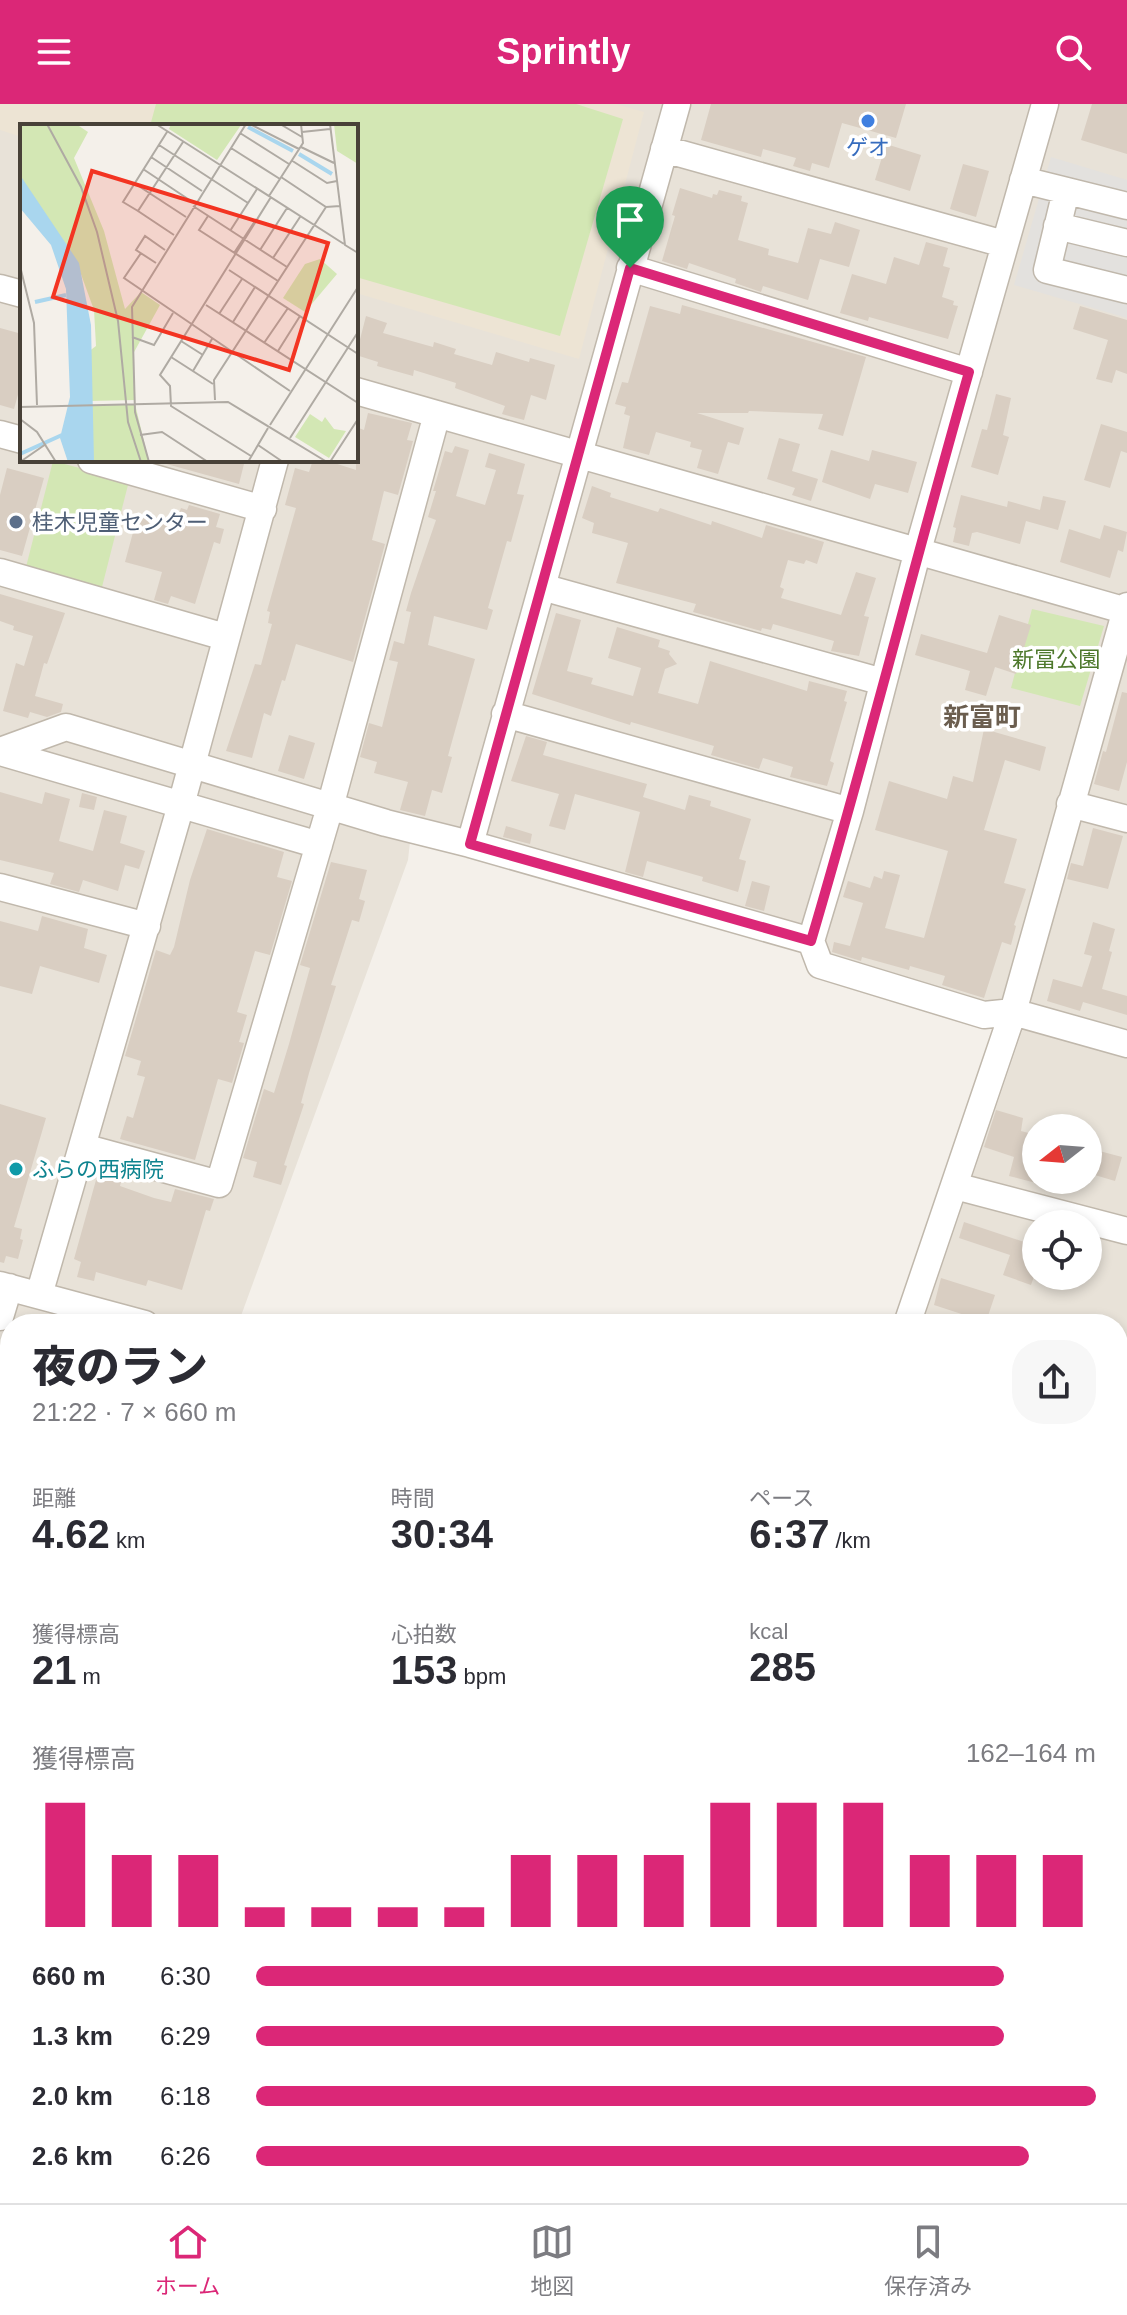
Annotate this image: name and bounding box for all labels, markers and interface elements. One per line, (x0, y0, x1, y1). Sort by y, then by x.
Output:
icon: menu (32, 30, 76, 74)
icon: search (1051, 30, 1095, 74)
text: Sprintly (496, 31, 631, 72)
marker: ゲオ (859, 112, 877, 130)
inset map (20, 124, 358, 462)
place label: ゲオ (846, 135, 890, 160)
pin (596, 186, 664, 268)
icon: arrive (608, 198, 652, 242)
place label: 桂木児童センター (32, 510, 208, 535)
marker: 桂木児童センター (7, 513, 25, 531)
park label: 新冨公園 (1012, 647, 1100, 672)
district label: 新富町 (943, 702, 1021, 732)
north arrow (1022, 1114, 1102, 1194)
map controls (1022, 1114, 1102, 1290)
place label: ふらの西病院 (32, 1157, 164, 1182)
marker: ふらの西病院 (7, 1160, 25, 1178)
button: locate (1022, 1210, 1102, 1290)
button: share (1012, 1340, 1096, 1424)
text: 夜のラン (32, 1342, 208, 1391)
text: 21:22 · 7 × 660 m (32, 1397, 237, 1427)
text: 距離 (32, 1486, 76, 1511)
text: 時間 (391, 1486, 435, 1511)
text: ペース (749, 1486, 814, 1511)
text: 4.62 (32, 1512, 110, 1556)
text: 30:34 (391, 1512, 493, 1556)
text: 6:37 (749, 1512, 829, 1556)
text: km (110, 1528, 145, 1553)
text: /km (829, 1528, 871, 1553)
text: kcal (749, 1619, 788, 1644)
text: 獲得標高 (32, 1622, 120, 1647)
text: 心拍数 (391, 1622, 457, 1647)
text: 285 (749, 1645, 816, 1689)
text: 21 (32, 1648, 77, 1692)
text: 153 (391, 1648, 457, 1692)
text: m (77, 1664, 101, 1689)
text: bpm (457, 1664, 506, 1689)
text: 162–164 m (966, 1738, 1096, 1768)
text: 獲得標高 (32, 1744, 136, 1774)
text: 660 m (32, 1961, 106, 1991)
text: 6:30 (160, 1961, 211, 1991)
text: 1.3 km (32, 2021, 113, 2051)
text: 6:29 (160, 2021, 211, 2051)
text: 2.0 km (32, 2081, 113, 2111)
text: 6:18 (160, 2081, 211, 2111)
text: 2.6 km (32, 2141, 113, 2171)
text: 6:26 (160, 2141, 211, 2171)
tab: ホーム (155, 2220, 220, 2300)
tab: 地図 (530, 2220, 574, 2300)
tab: 保存済み (884, 2220, 972, 2300)

